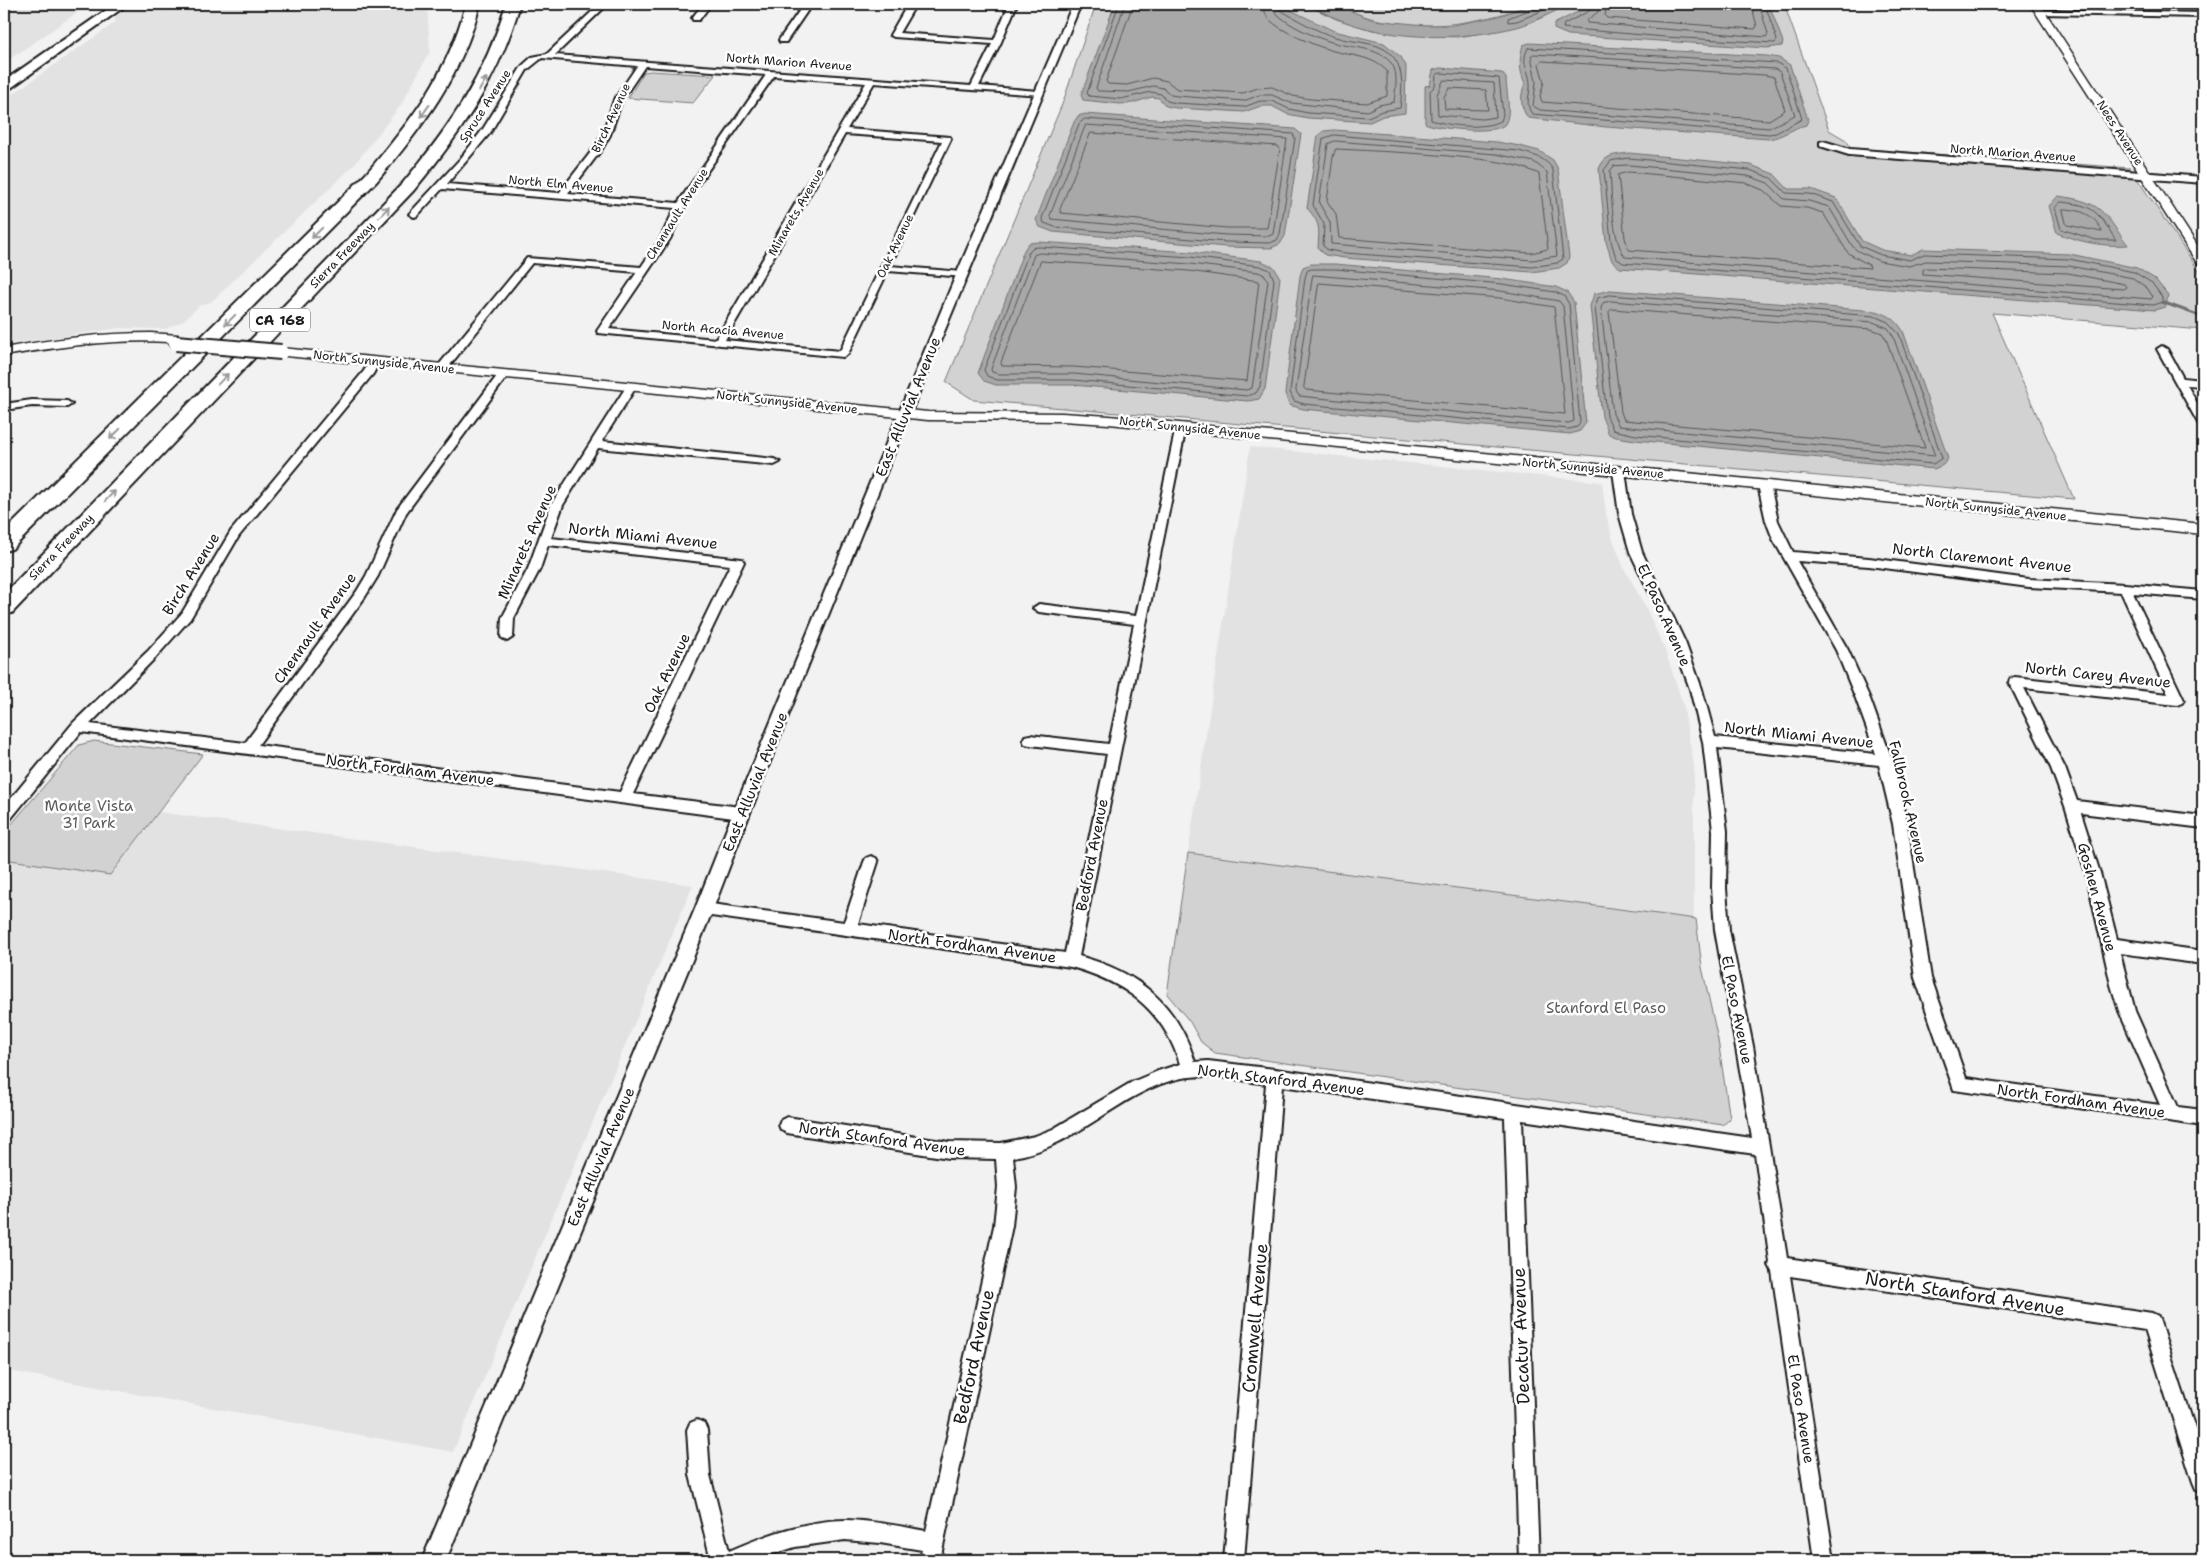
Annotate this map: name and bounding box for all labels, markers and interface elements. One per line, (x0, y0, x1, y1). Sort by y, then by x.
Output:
street label: North Marion Avenue (725, 50, 853, 74)
street label: Spruce Avenue (455, 66, 515, 146)
one-way arrow (478, 76, 488, 91)
street label: Birch Avenue (588, 80, 634, 155)
street label: Nees Avenue (2093, 97, 2147, 169)
one-way arrow (420, 104, 430, 118)
street label: North Marion Avenue (1949, 141, 2077, 165)
street label: Chennault Avenue (642, 165, 712, 263)
street label: Minarets Avenue (764, 165, 828, 259)
street label: North Elm Avenue (508, 171, 615, 197)
one-way arrow (378, 206, 390, 218)
street label: Oak Avenue (873, 211, 917, 281)
street label: Sierra Freeway (306, 218, 378, 292)
one-way arrow (311, 226, 323, 239)
road number: CA 168 (250, 308, 310, 332)
one-way arrow (224, 314, 236, 326)
street label: North Acacia Avenue (661, 317, 785, 343)
street label: East Alluvial Avenue (871, 334, 945, 480)
street label: North Sunnyside Avenue (312, 347, 456, 377)
one-way arrow (217, 373, 229, 385)
street label: North Sunnyside Avenue (715, 387, 859, 417)
street label: North Sunnyside Avenue (1118, 413, 1262, 443)
one-way arrow (109, 428, 121, 440)
street label: North Sunnyside Avenue (1521, 454, 1665, 482)
street label: Minarets Avenue (493, 482, 561, 602)
one-way arrow (104, 490, 116, 503)
street label: North Sunnyside Avenue (1924, 494, 2068, 524)
street label: Sierra Freeway (25, 510, 97, 584)
street label: North Miami Avenue (567, 518, 719, 554)
street label: Birch Avenue (158, 529, 224, 619)
street label: North Claremont Avenue (1891, 539, 2073, 577)
street label: El Paso Avenue (1632, 561, 1696, 669)
street label: Chennault Avenue (269, 568, 361, 688)
street label: Oak Avenue (639, 630, 695, 716)
street label: North Carey Avenue (2024, 657, 2172, 693)
street label: East Alluvial Avenue (718, 709, 792, 855)
street label: North Miami Avenue (1723, 717, 1875, 753)
street label: Fallbrook Avenue (1884, 739, 1932, 865)
street label: North Fordham Avenue (325, 750, 495, 790)
park label: Monte Vista 31 Park (45, 796, 134, 833)
street label: Bedford Avenue (1071, 797, 1113, 913)
street label: Goshen Avenue (2073, 840, 2121, 954)
street label: North Fordham Avenue (887, 924, 1057, 968)
street label: El Paso Avenue (1717, 954, 1757, 1066)
park label: Stanford El Paso (1546, 998, 1666, 1018)
street label: North Stanford Avenue (1196, 1060, 1366, 1100)
street label: North Fordham Avenue (1996, 1079, 2166, 1123)
street label: East Alluvial Avenue (563, 1084, 639, 1230)
street label: North Stanford Avenue (797, 1117, 967, 1161)
street label: Cromwell Avenue (1237, 1242, 1273, 1394)
street label: North Stanford Avenue (1863, 1266, 2067, 1322)
street label: Decatur Avenue (1507, 1267, 1535, 1405)
street label: Bedford Avenue (948, 1287, 1000, 1427)
street label: El Paso Avenue (1782, 1353, 1820, 1465)

